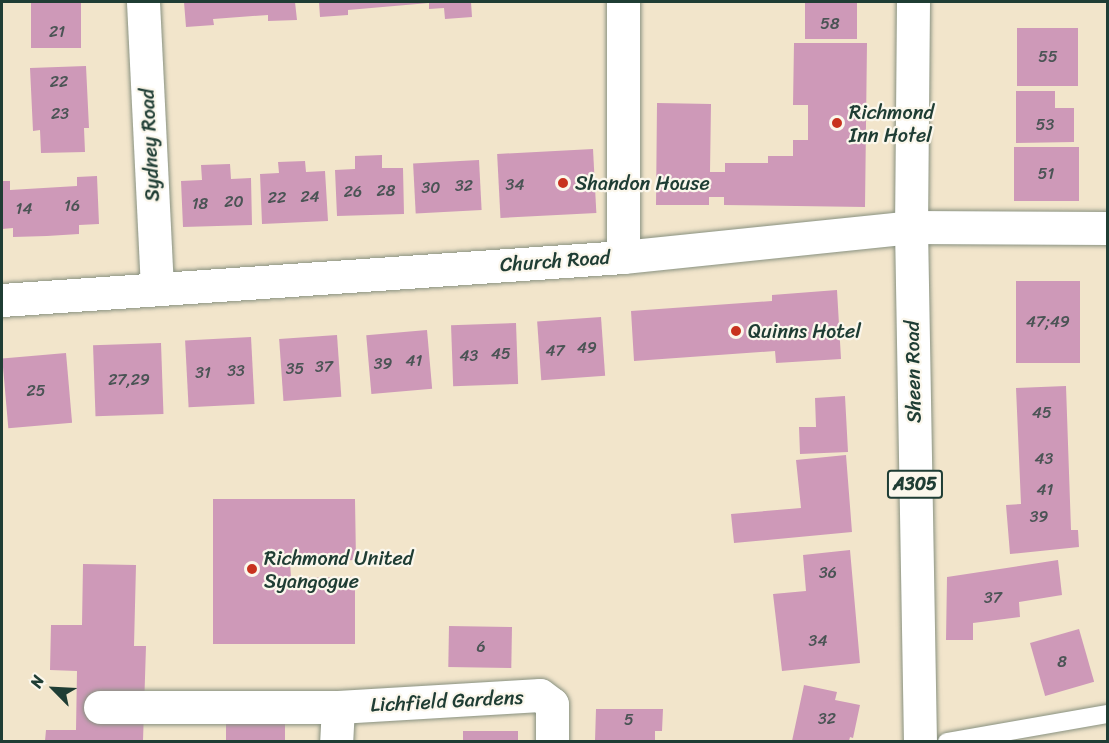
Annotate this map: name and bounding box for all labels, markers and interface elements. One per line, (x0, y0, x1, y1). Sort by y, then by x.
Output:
house number: 58 (820, 14, 840, 34)
house number: 21 (49, 22, 65, 42)
house number: 55 (1038, 47, 1058, 67)
house number: 22 (50, 72, 68, 92)
street label: Sydney Road (135, 88, 165, 202)
place label: Richmond Inn Hotel (849, 100, 934, 147)
house number: 23 (51, 104, 69, 124)
house number: 53 (1036, 115, 1054, 135)
marker: Richmond Inn Hotel (830, 116, 844, 130)
house number: 51 (1038, 164, 1054, 184)
place label: Shandon House (575, 171, 709, 195)
house number: 34 (506, 175, 524, 195)
house number: 32 (455, 176, 473, 196)
marker: Shandon House (556, 176, 570, 190)
house number: 30 (422, 178, 440, 198)
house number: 28 (377, 181, 395, 201)
house number: 26 (344, 182, 362, 202)
house number: 24 (300, 187, 320, 207)
house number: 22 (268, 188, 286, 208)
house number: 20 (224, 192, 244, 212)
house number: 18 (192, 194, 208, 214)
house number: 16 (64, 196, 80, 216)
house number: 14 (16, 199, 32, 219)
street label: Church Road (499, 245, 611, 277)
house number: 47;49 (1026, 312, 1070, 332)
place label: Quinns Hotel (748, 319, 861, 343)
street label: Sheen Road (900, 321, 926, 423)
marker: Quinns Hotel (729, 324, 743, 338)
house number: 49 (577, 338, 597, 358)
house number: 47 (545, 341, 565, 361)
house number: 45 (491, 344, 511, 364)
house number: 43 (460, 346, 478, 366)
house number: 41 (406, 351, 422, 371)
house number: 39 (374, 354, 392, 374)
house number: 37 (315, 357, 333, 377)
house number: 35 (286, 359, 304, 379)
house number: 33 (227, 361, 245, 381)
house number: 31 (195, 363, 211, 383)
house number: 27,29 (108, 370, 150, 390)
house number: 25 (26, 381, 46, 401)
house number: 45 (1032, 403, 1052, 423)
house number: 43 (1035, 449, 1053, 469)
road number: A305 (886, 469, 944, 499)
house number: 41 (1037, 480, 1053, 500)
house number: 39 (1030, 507, 1048, 527)
place label: Richmond United Syangogue (264, 546, 413, 593)
marker: Richmond United Syangogue (245, 562, 259, 576)
house number: 36 (819, 563, 837, 583)
house number: 37 (984, 588, 1002, 608)
house number: 34 (809, 631, 827, 651)
house number: 6 (476, 637, 486, 657)
house number: 8 (1057, 652, 1067, 672)
north arrow (24, 659, 84, 719)
text: N (22, 671, 53, 692)
street label: Lichfield Gardens (370, 685, 524, 717)
house number: 32 (818, 709, 836, 729)
house number: 5 (624, 710, 634, 730)

